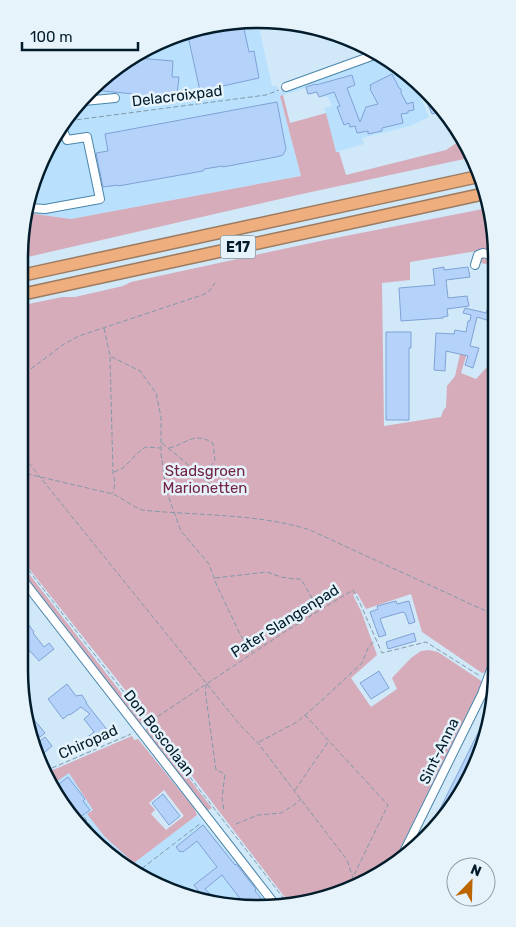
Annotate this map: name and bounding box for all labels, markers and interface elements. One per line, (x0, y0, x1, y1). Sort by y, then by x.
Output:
scale bar (22, 20, 139, 52)
text: 100 m (30, 28, 72, 46)
street label: Delacroixpad (131, 82, 223, 110)
road number: E17 (220, 236, 256, 258)
park label: Stadsgroen Marionetten (163, 462, 247, 497)
street label: Pater Slangenpad (228, 581, 342, 661)
street label: Don Boscolaan (120, 686, 198, 780)
street label: Sint-Anna (415, 715, 463, 787)
street label: Chiropad (56, 721, 120, 763)
north arrow (446, 857, 496, 907)
text: N (468, 861, 484, 880)

